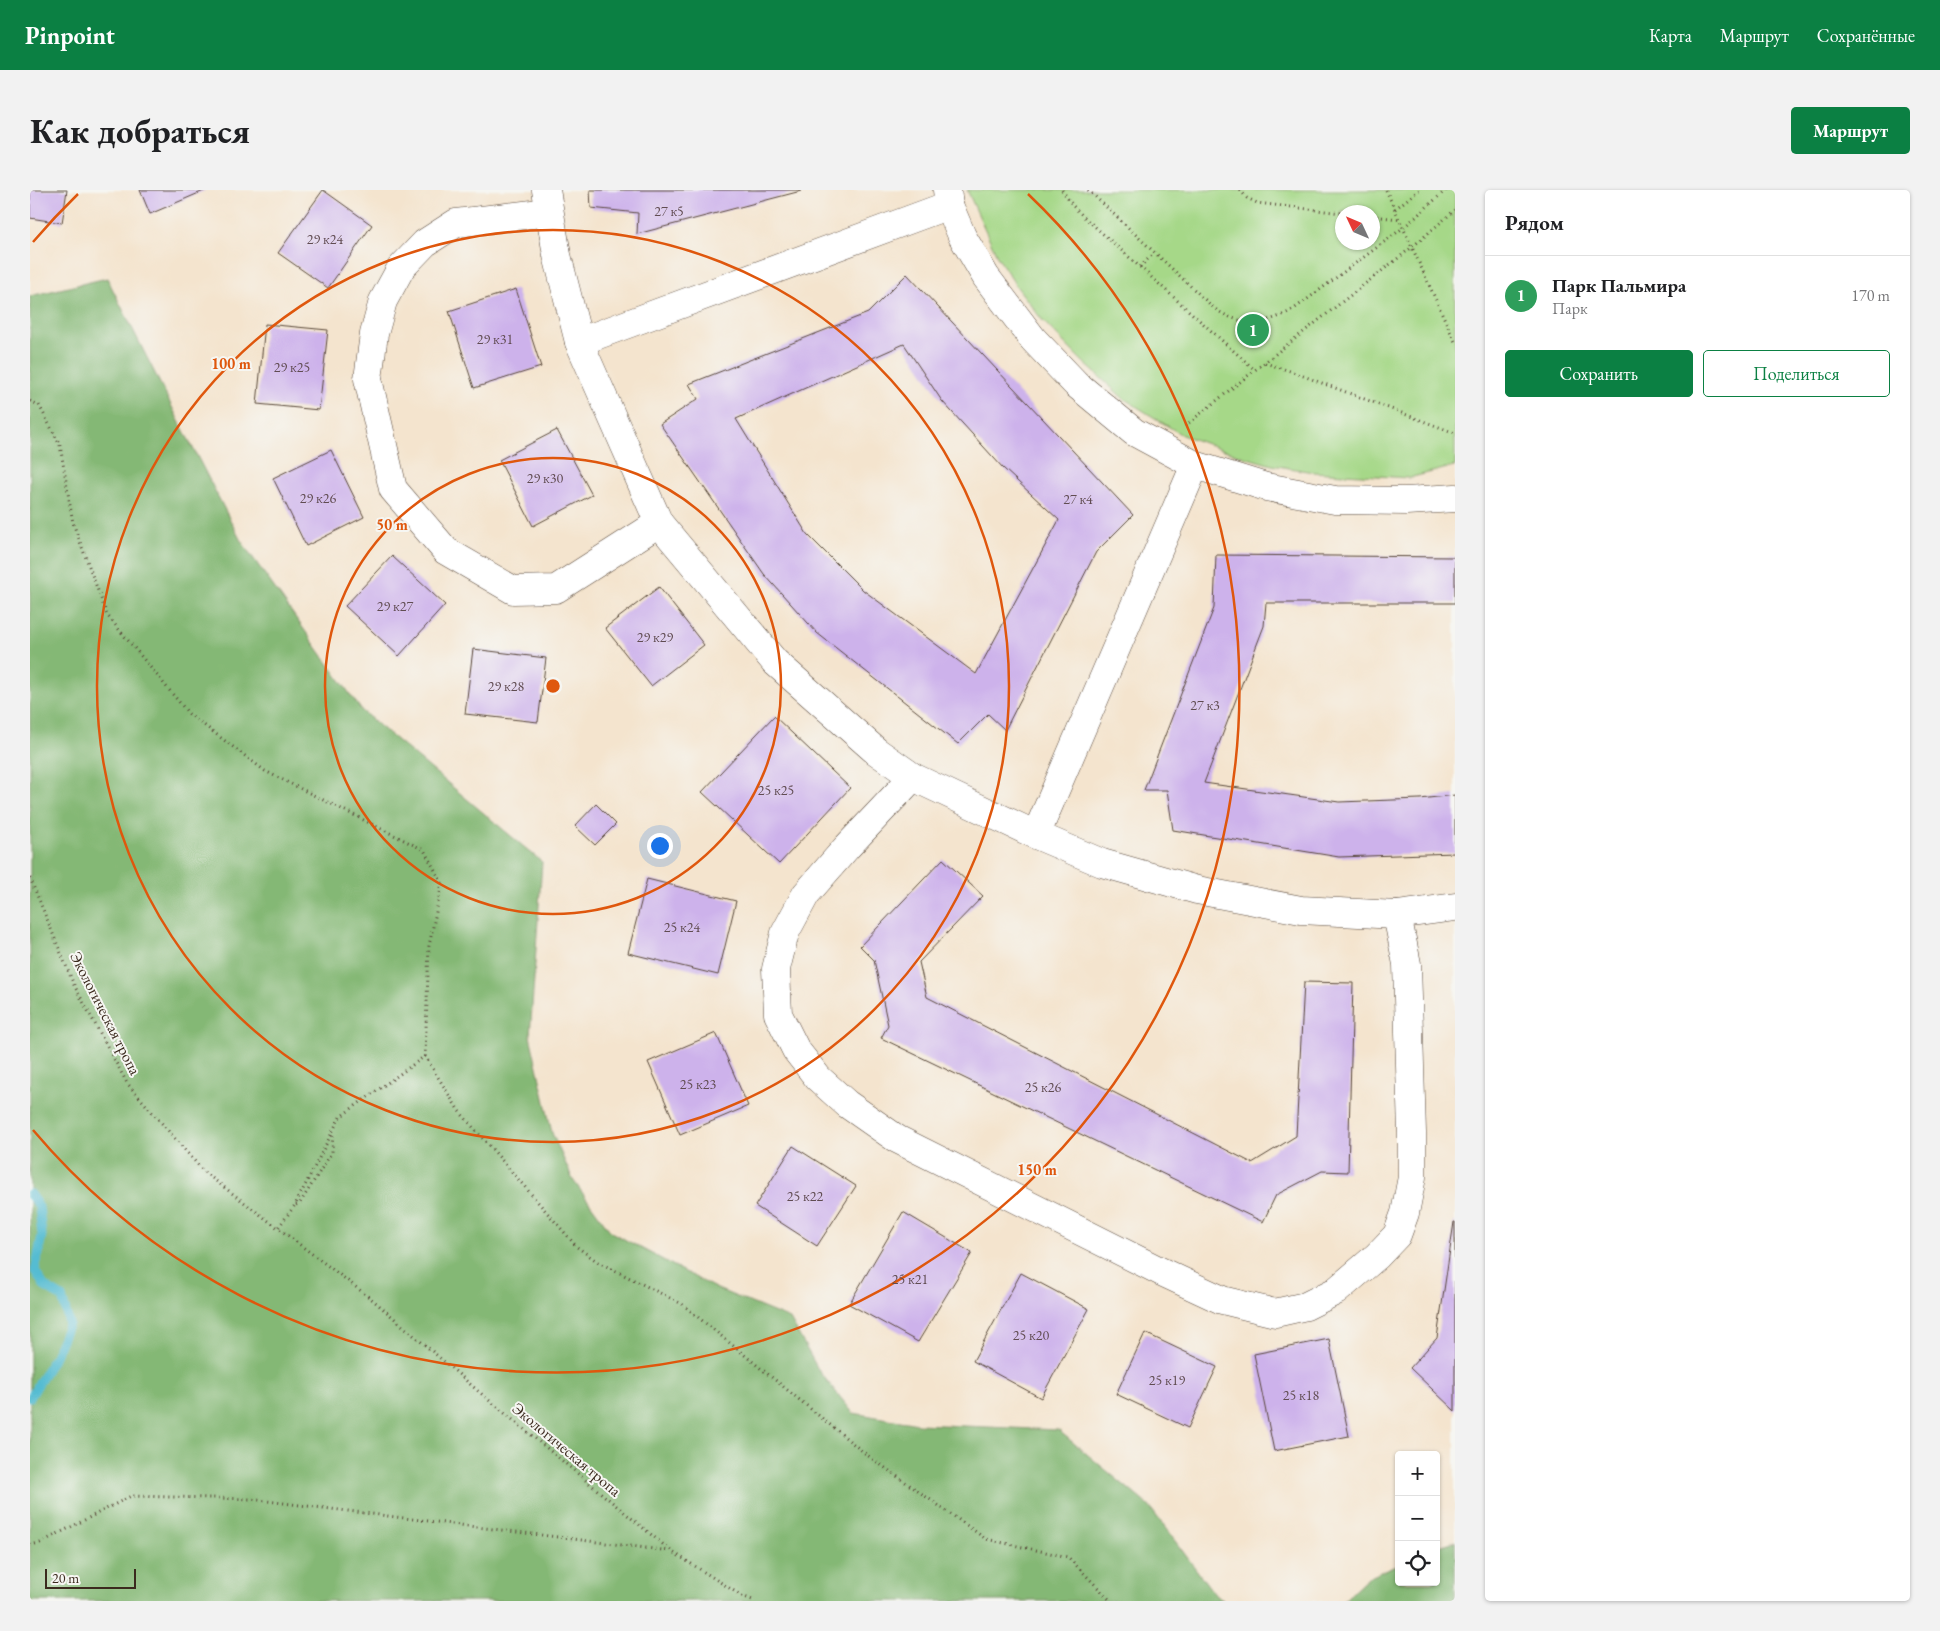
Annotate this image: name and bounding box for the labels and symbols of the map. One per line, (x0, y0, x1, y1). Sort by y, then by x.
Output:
house number: 27 к5 (654, 202, 684, 220)
north arrow (1335, 205, 1380, 250)
house number: 29 к24 (307, 230, 343, 248)
pin: 1 (1237, 311, 1269, 349)
house number: 29 к31 (477, 330, 513, 348)
text: 100 m (211, 354, 251, 373)
house number: 29 к25 (274, 358, 310, 376)
house number: 29 к30 (527, 469, 563, 487)
house number: 29 к26 (300, 489, 336, 507)
house number: 27 к4 (1063, 490, 1093, 508)
text: 50 m (376, 515, 408, 534)
house number: 29 к27 (377, 597, 413, 615)
house number: 29 к29 (637, 628, 673, 646)
house number: 29 к28 (488, 677, 524, 695)
centre of rings (544, 677, 562, 695)
house number: 27 к3 (1190, 696, 1220, 714)
house number: 25 к25 (758, 781, 794, 799)
your location (647, 833, 673, 859)
house number: 25 к24 (664, 918, 700, 936)
street label: Экологическая тропа (65, 948, 146, 1079)
house number: 25 к23 (680, 1075, 716, 1093)
house number: 25 к26 (1025, 1078, 1061, 1096)
text: 150 m (1017, 1160, 1057, 1179)
house number: 25 к22 (787, 1187, 823, 1205)
house number: 25 к21 (892, 1270, 928, 1288)
house number: 25 к20 (1013, 1326, 1049, 1344)
house number: 25 к19 (1149, 1371, 1185, 1389)
house number: 25 к18 (1283, 1386, 1319, 1404)
street label: Экологическая тропа (508, 1398, 626, 1501)
scale bar (45, 1566, 136, 1589)

